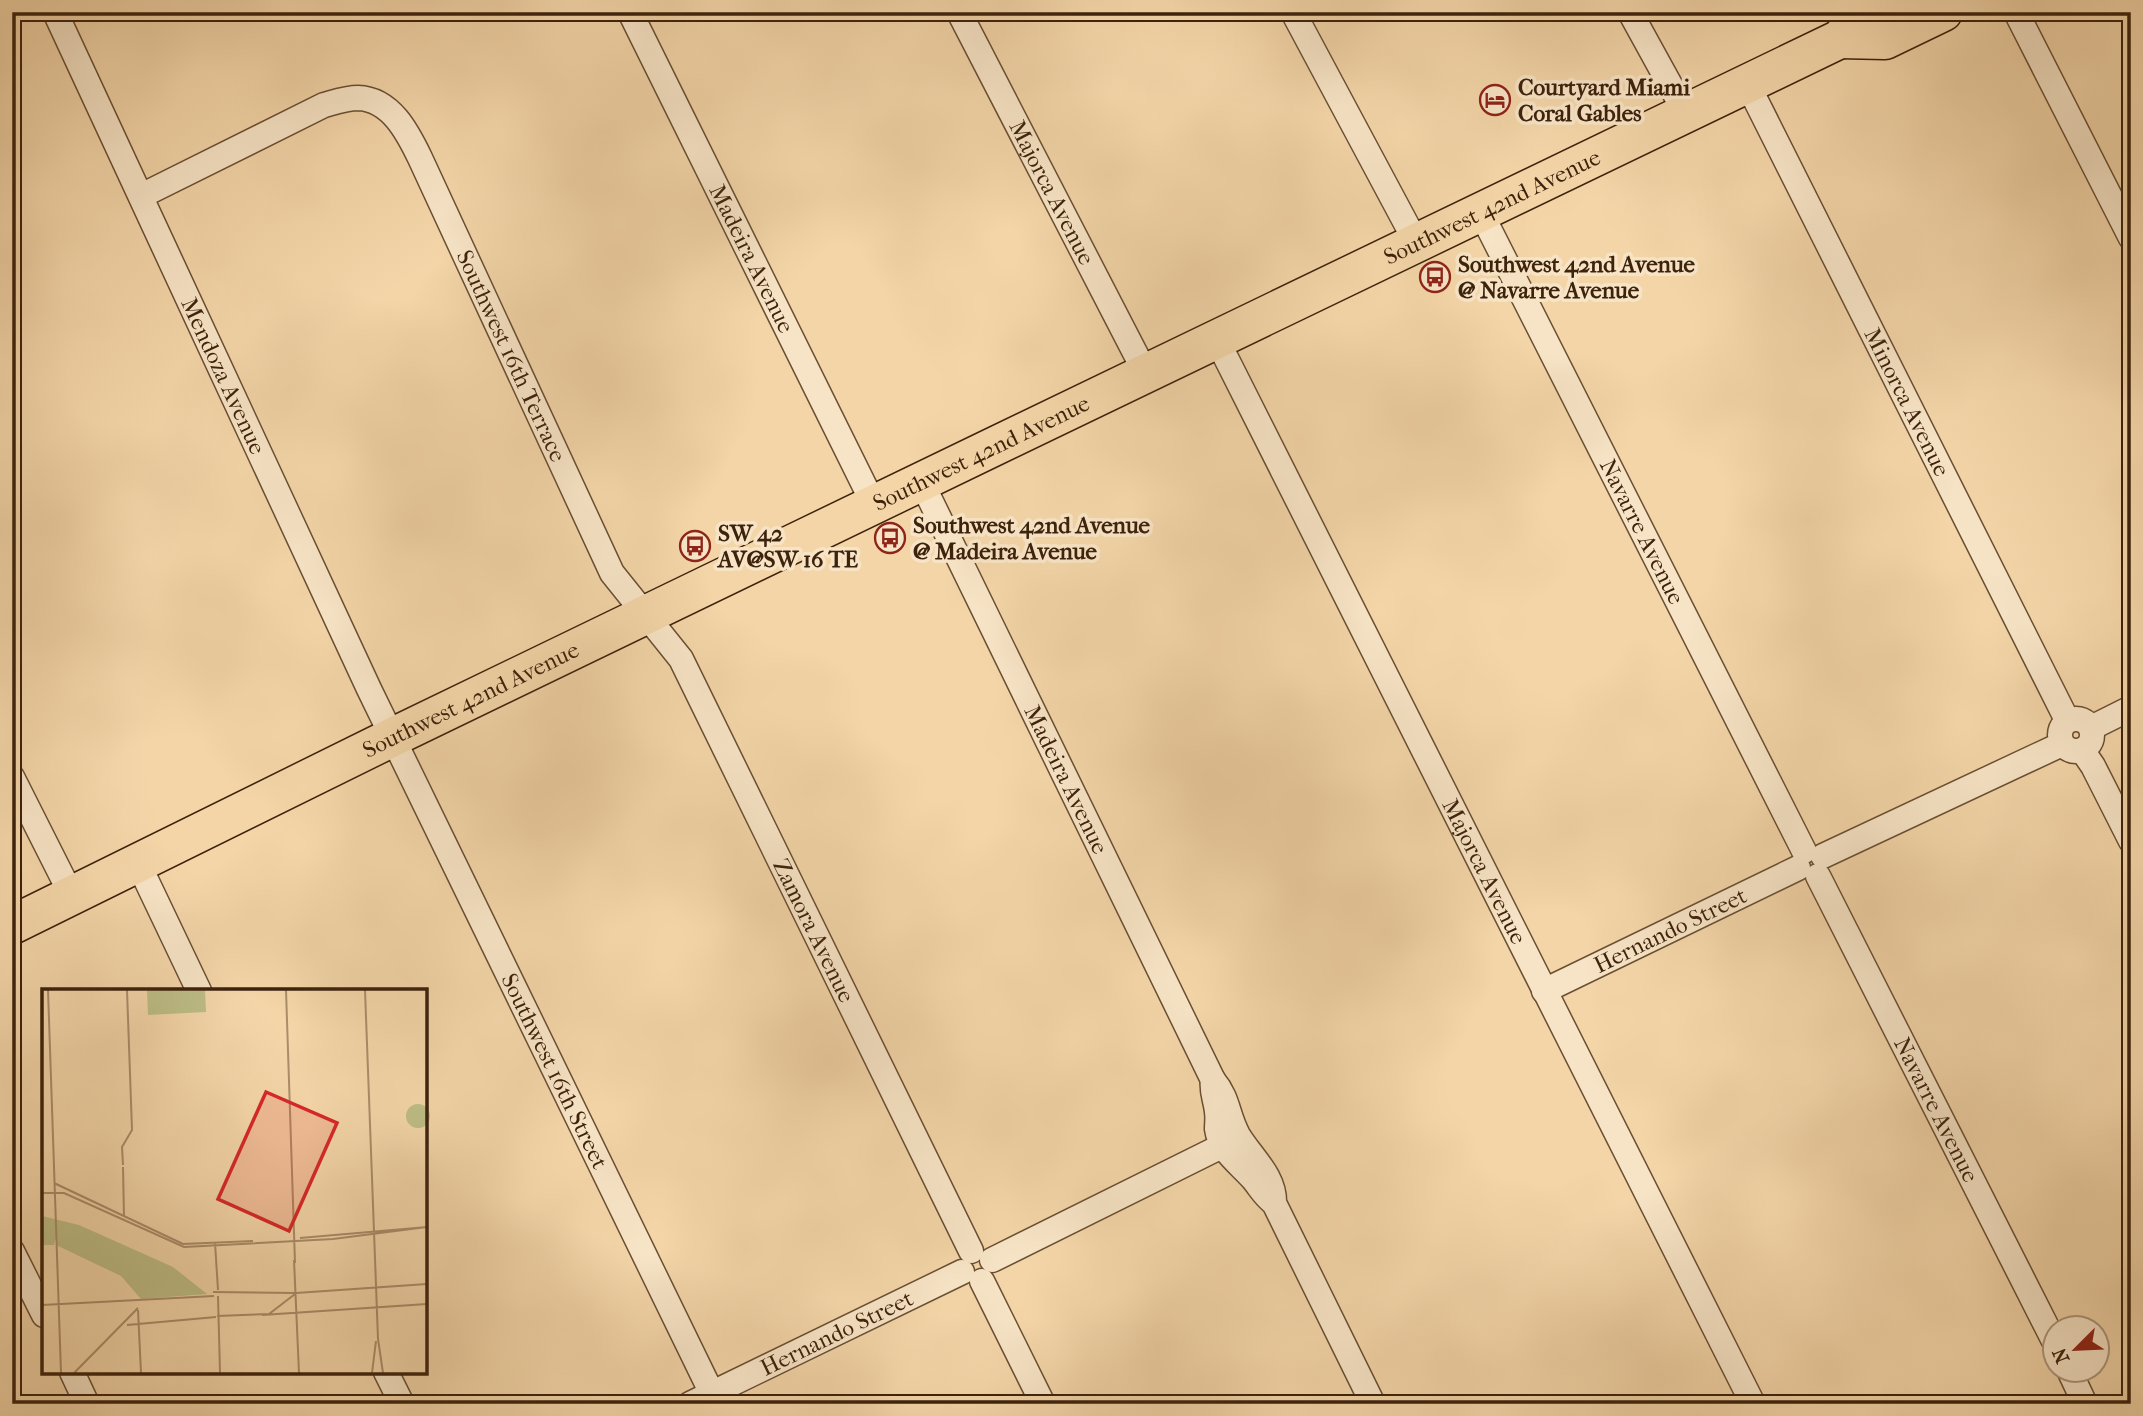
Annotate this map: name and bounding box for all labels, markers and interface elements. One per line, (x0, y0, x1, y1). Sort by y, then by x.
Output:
place label: Courtyard Miami Coral Gables (1518, 74, 1690, 127)
hotel icon: Courtyard Miami Coral Gables (1478, 83, 1512, 117)
street label: Majorca Avenue (1004, 116, 1101, 269)
street label: Southwest 42nd Avenue (1379, 143, 1605, 270)
street label: Madeira Avenue (704, 180, 800, 337)
street label: Southwest 16th Terrace (451, 246, 572, 466)
place label: Southwest 42nd Avenue @ Navarre Avenue (1458, 251, 1696, 304)
bus stop icon: Southwest 42nd Avenue @ Navarre Avenue (1418, 260, 1452, 294)
street label: Mendoza Avenue (176, 293, 272, 458)
street label: Minorca Avenue (1859, 323, 1956, 481)
street label: Southwest 42nd Avenue (868, 389, 1094, 517)
street label: Navarre Avenue (1594, 454, 1690, 609)
place label: Southwest 42nd Avenue @ Madeira Avenue (913, 512, 1151, 565)
place label: SW 42 AV@SW 16 TE (716, 520, 858, 573)
bus stop icon: Southwest 42nd Avenue @ Madeira Avenue (873, 521, 907, 555)
bus stop icon: SW 42 AV@SW 16 TE (678, 529, 712, 563)
street label: Southwest 42nd Avenue (358, 636, 583, 763)
street label: Madeira Avenue (1019, 701, 1114, 858)
street label: Majorca Avenue (1437, 794, 1532, 948)
street label: Zamora Avenue (767, 854, 861, 1007)
street label: Hernando Street (1589, 882, 1751, 978)
street label: Southwest 16th Street (496, 969, 614, 1173)
inset map (42, 989, 427, 1374)
street label: Navarre Avenue (1889, 1033, 1985, 1187)
street label: Hernando Street (756, 1284, 917, 1381)
north arrow (2042, 1314, 2112, 1384)
text: N (2048, 1344, 2074, 1367)

